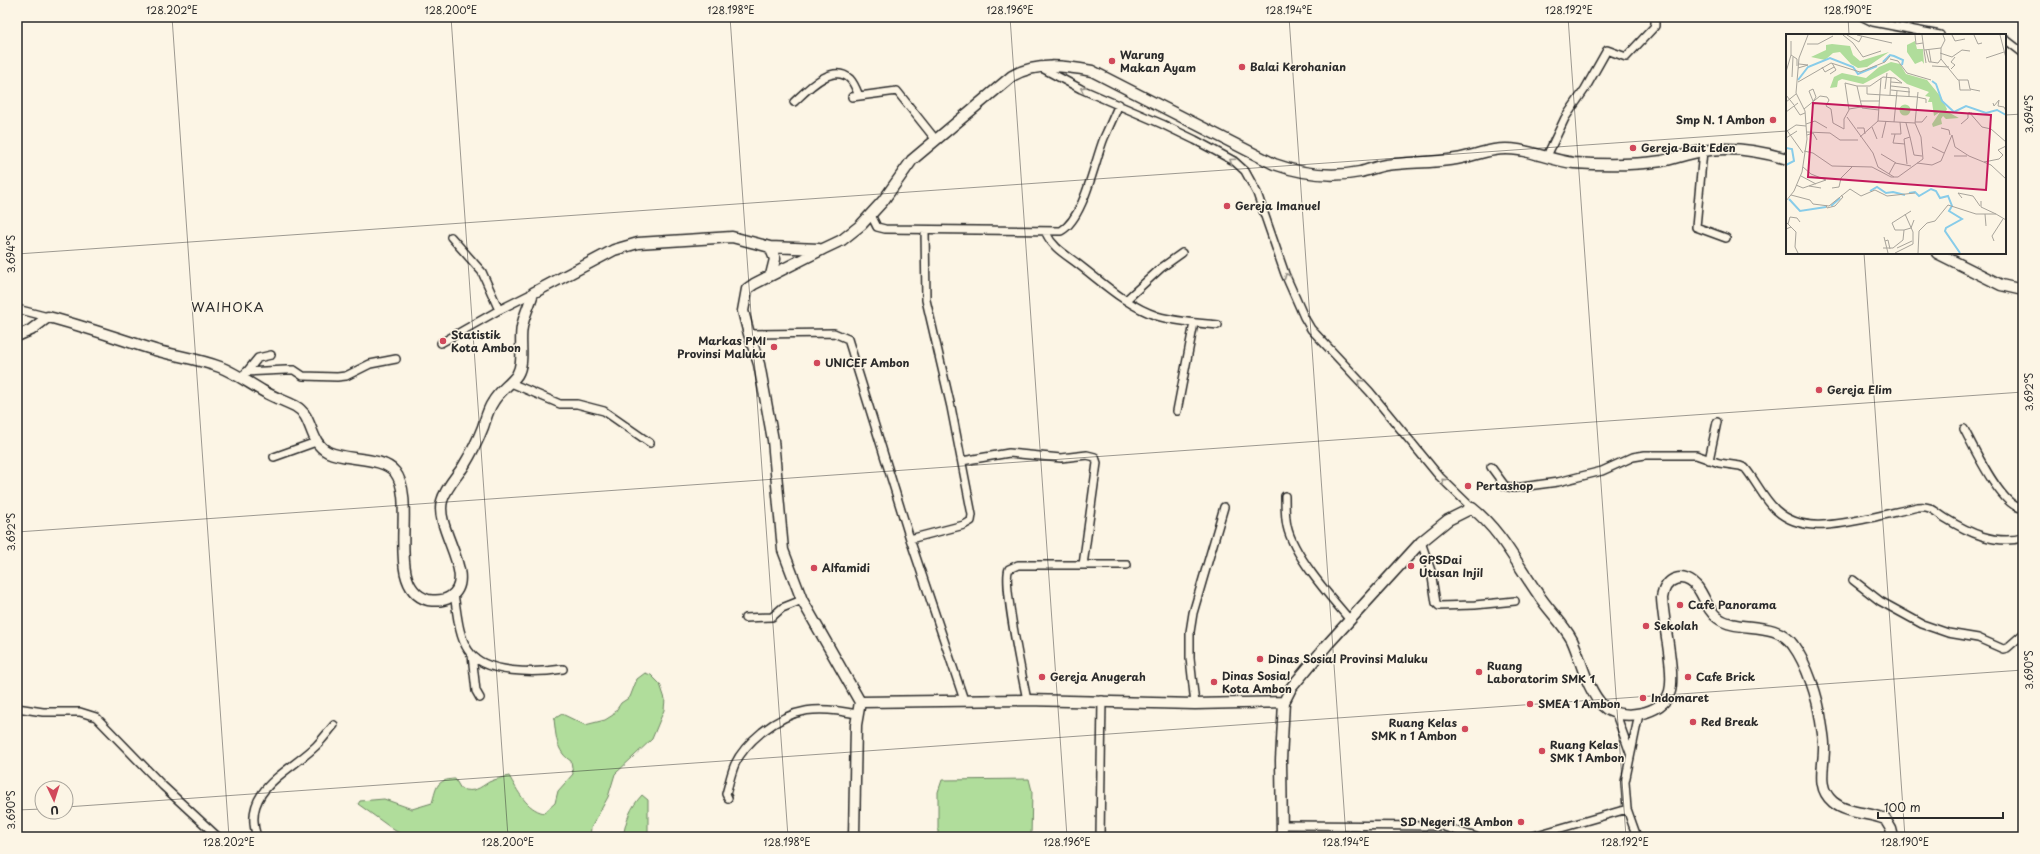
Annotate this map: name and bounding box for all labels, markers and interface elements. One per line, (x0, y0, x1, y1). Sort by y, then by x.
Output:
text: 128.202°E (146, 2, 198, 17)
text: 128.200°E (425, 2, 477, 17)
text: 128.198°E (708, 2, 754, 17)
text: 128.196°E (986, 2, 1034, 17)
text: 128.194°E (1265, 2, 1313, 17)
text: 128.192°E (1545, 2, 1593, 17)
text: 128.190°E (1824, 2, 1872, 17)
inset map (1786, 34, 2006, 254)
place label: Warung Makan Ayam (1120, 46, 1196, 76)
marker: Warung Makan Ayam (1107, 56, 1117, 66)
place label: Balai Kerohanian (1250, 58, 1346, 75)
marker: Balai Kerohanian (1237, 62, 1247, 72)
one-way arrow (1079, 86, 1087, 94)
text: 3.694°S (2021, 95, 2036, 133)
place label: Smp N. 1 Ambon (1676, 111, 1765, 128)
marker: Smp N. 1 Ambon (1768, 115, 1778, 125)
place label: Gereja Bait Eden (1641, 139, 1736, 156)
marker: Gereja Bait Eden (1628, 143, 1638, 153)
one-way arrow (1229, 158, 1236, 166)
place label: Gereja Imanuel (1235, 197, 1320, 214)
marker: Gereja Imanuel (1222, 201, 1232, 211)
text: 3.694°S (3, 235, 18, 273)
one-way arrow (1283, 273, 1291, 280)
district label: WAIHOKA (191, 297, 265, 316)
place label: Statistik Kota Ambon (451, 326, 521, 356)
place label: Markas PMI Provinsi Maluku (677, 332, 766, 362)
marker: Statistik Kota Ambon (438, 336, 448, 346)
marker: Markas PMI Provinsi Maluku (769, 342, 779, 352)
place label: UNICEF Ambon (825, 354, 909, 371)
marker: UNICEF Ambon (812, 358, 822, 368)
text: 3.692°S (2021, 373, 2036, 411)
one-way arrow (1357, 379, 1365, 387)
place label: Gereja Elim (1827, 381, 1892, 398)
marker: Gereja Elim (1814, 385, 1824, 395)
place label: Pertashop (1476, 477, 1533, 494)
one-way arrow (1441, 478, 1449, 485)
marker: Pertashop (1463, 481, 1473, 491)
text: 3.692°S (3, 513, 18, 551)
place label: GPSDai Utusan Injil (1419, 551, 1483, 581)
place label: Alfamidi (822, 559, 870, 576)
marker: GPSDai Utusan Injil (1406, 561, 1416, 571)
marker: Alfamidi (809, 563, 819, 573)
place label: Cafe Panorama (1688, 596, 1777, 613)
marker: Cafe Panorama (1675, 600, 1685, 610)
place label: Sekolah (1654, 617, 1698, 634)
marker: Sekolah (1641, 621, 1651, 631)
place label: Dinas Sosial Provinsi Maluku (1268, 650, 1428, 667)
text: 3.690°S (2021, 650, 2036, 690)
marker: Dinas Sosial Provinsi Maluku (1255, 654, 1265, 664)
place label: Ruang Laboratorim SMK 1 (1487, 657, 1595, 687)
place label: Dinas Sosial Kota Ambon (1222, 667, 1292, 697)
marker: Ruang Laboratorim SMK 1 (1474, 667, 1484, 677)
place label: Gereja Anugerah (1050, 668, 1146, 685)
place label: Cafe Brick (1696, 668, 1756, 685)
marker: Gereja Anugerah (1037, 672, 1047, 682)
marker: Cafe Brick (1683, 672, 1693, 682)
marker: Dinas Sosial Kota Ambon (1209, 677, 1219, 687)
place label: Indomaret (1651, 689, 1709, 706)
marker: Indomaret (1638, 693, 1648, 703)
place label: SMEA 1 Ambon (1538, 695, 1620, 712)
marker: SMEA 1 Ambon (1525, 699, 1535, 709)
place label: Red Break (1701, 713, 1759, 730)
place label: Ruang Kelas SMK n 1 Ambon (1371, 714, 1457, 744)
marker: Red Break (1688, 717, 1698, 727)
marker: Ruang Kelas SMK n 1 Ambon (1460, 724, 1470, 734)
place label: Ruang Kelas SMK 1 Ambon (1550, 736, 1624, 766)
marker: Ruang Kelas SMK 1 Ambon (1537, 746, 1547, 756)
north arrow (34, 780, 74, 820)
text: 3.690°S (3, 790, 18, 830)
scale bar (1878, 794, 2003, 820)
text: 100 m (1884, 798, 1921, 816)
text: U (50, 802, 60, 819)
place label: SD Negeri 18 Ambon (1400, 813, 1513, 830)
marker: SD Negeri 18 Ambon (1516, 817, 1526, 827)
text: 128.202°E (203, 834, 255, 849)
text: 128.200°E (482, 834, 534, 849)
text: 128.198°E (764, 834, 810, 849)
text: 128.196°E (1043, 834, 1091, 849)
text: 128.194°E (1322, 834, 1370, 849)
text: 128.192°E (1601, 834, 1649, 849)
text: 128.190°E (1881, 834, 1929, 849)

